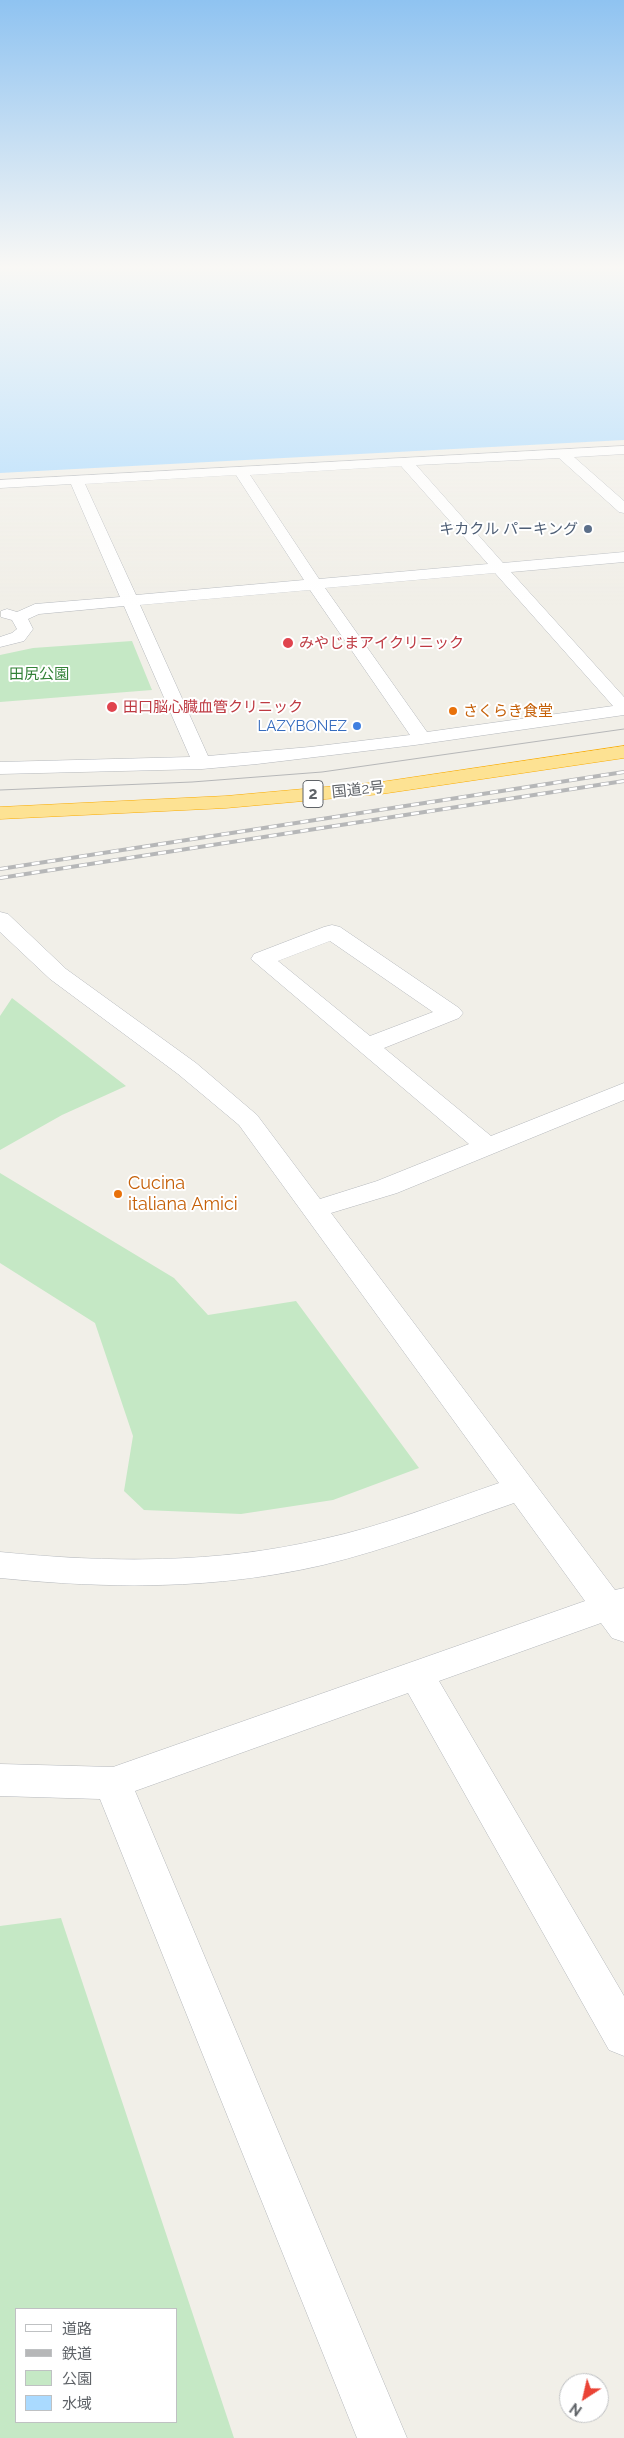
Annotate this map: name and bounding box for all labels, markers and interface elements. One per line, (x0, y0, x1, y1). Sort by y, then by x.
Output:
place label: キカクル パーキング (439, 520, 578, 538)
marker: キカクル パーキング (582, 523, 594, 535)
place label: みやじまアイクリニック (299, 634, 464, 652)
marker: みやじまアイクリニック (281, 636, 295, 650)
park label: 田尻公園 (9, 665, 69, 683)
place label: 田口脳心臓血管クリニック (123, 698, 303, 716)
marker: 田口脳心臓血管クリニック (105, 700, 119, 714)
place label: さくらき食堂 (463, 702, 553, 720)
marker: さくらき食堂 (447, 705, 459, 717)
place label: LAZYBONEZ (258, 717, 347, 735)
marker: LAZYBONEZ (351, 720, 363, 732)
street label: 国道2号 (331, 778, 385, 802)
road number: 2 (303, 781, 323, 808)
place label: Cucina italiana Amici (128, 1173, 238, 1216)
marker: Cucina italiana Amici (112, 1188, 124, 1200)
legend (15, 2308, 178, 2423)
text: 道路 (62, 2320, 92, 2338)
text: 鉄道 (62, 2345, 92, 2363)
text: 公園 (62, 2370, 92, 2388)
north arrow (559, 2373, 609, 2423)
text: 水域 (62, 2395, 92, 2413)
text: N (567, 2400, 585, 2419)

